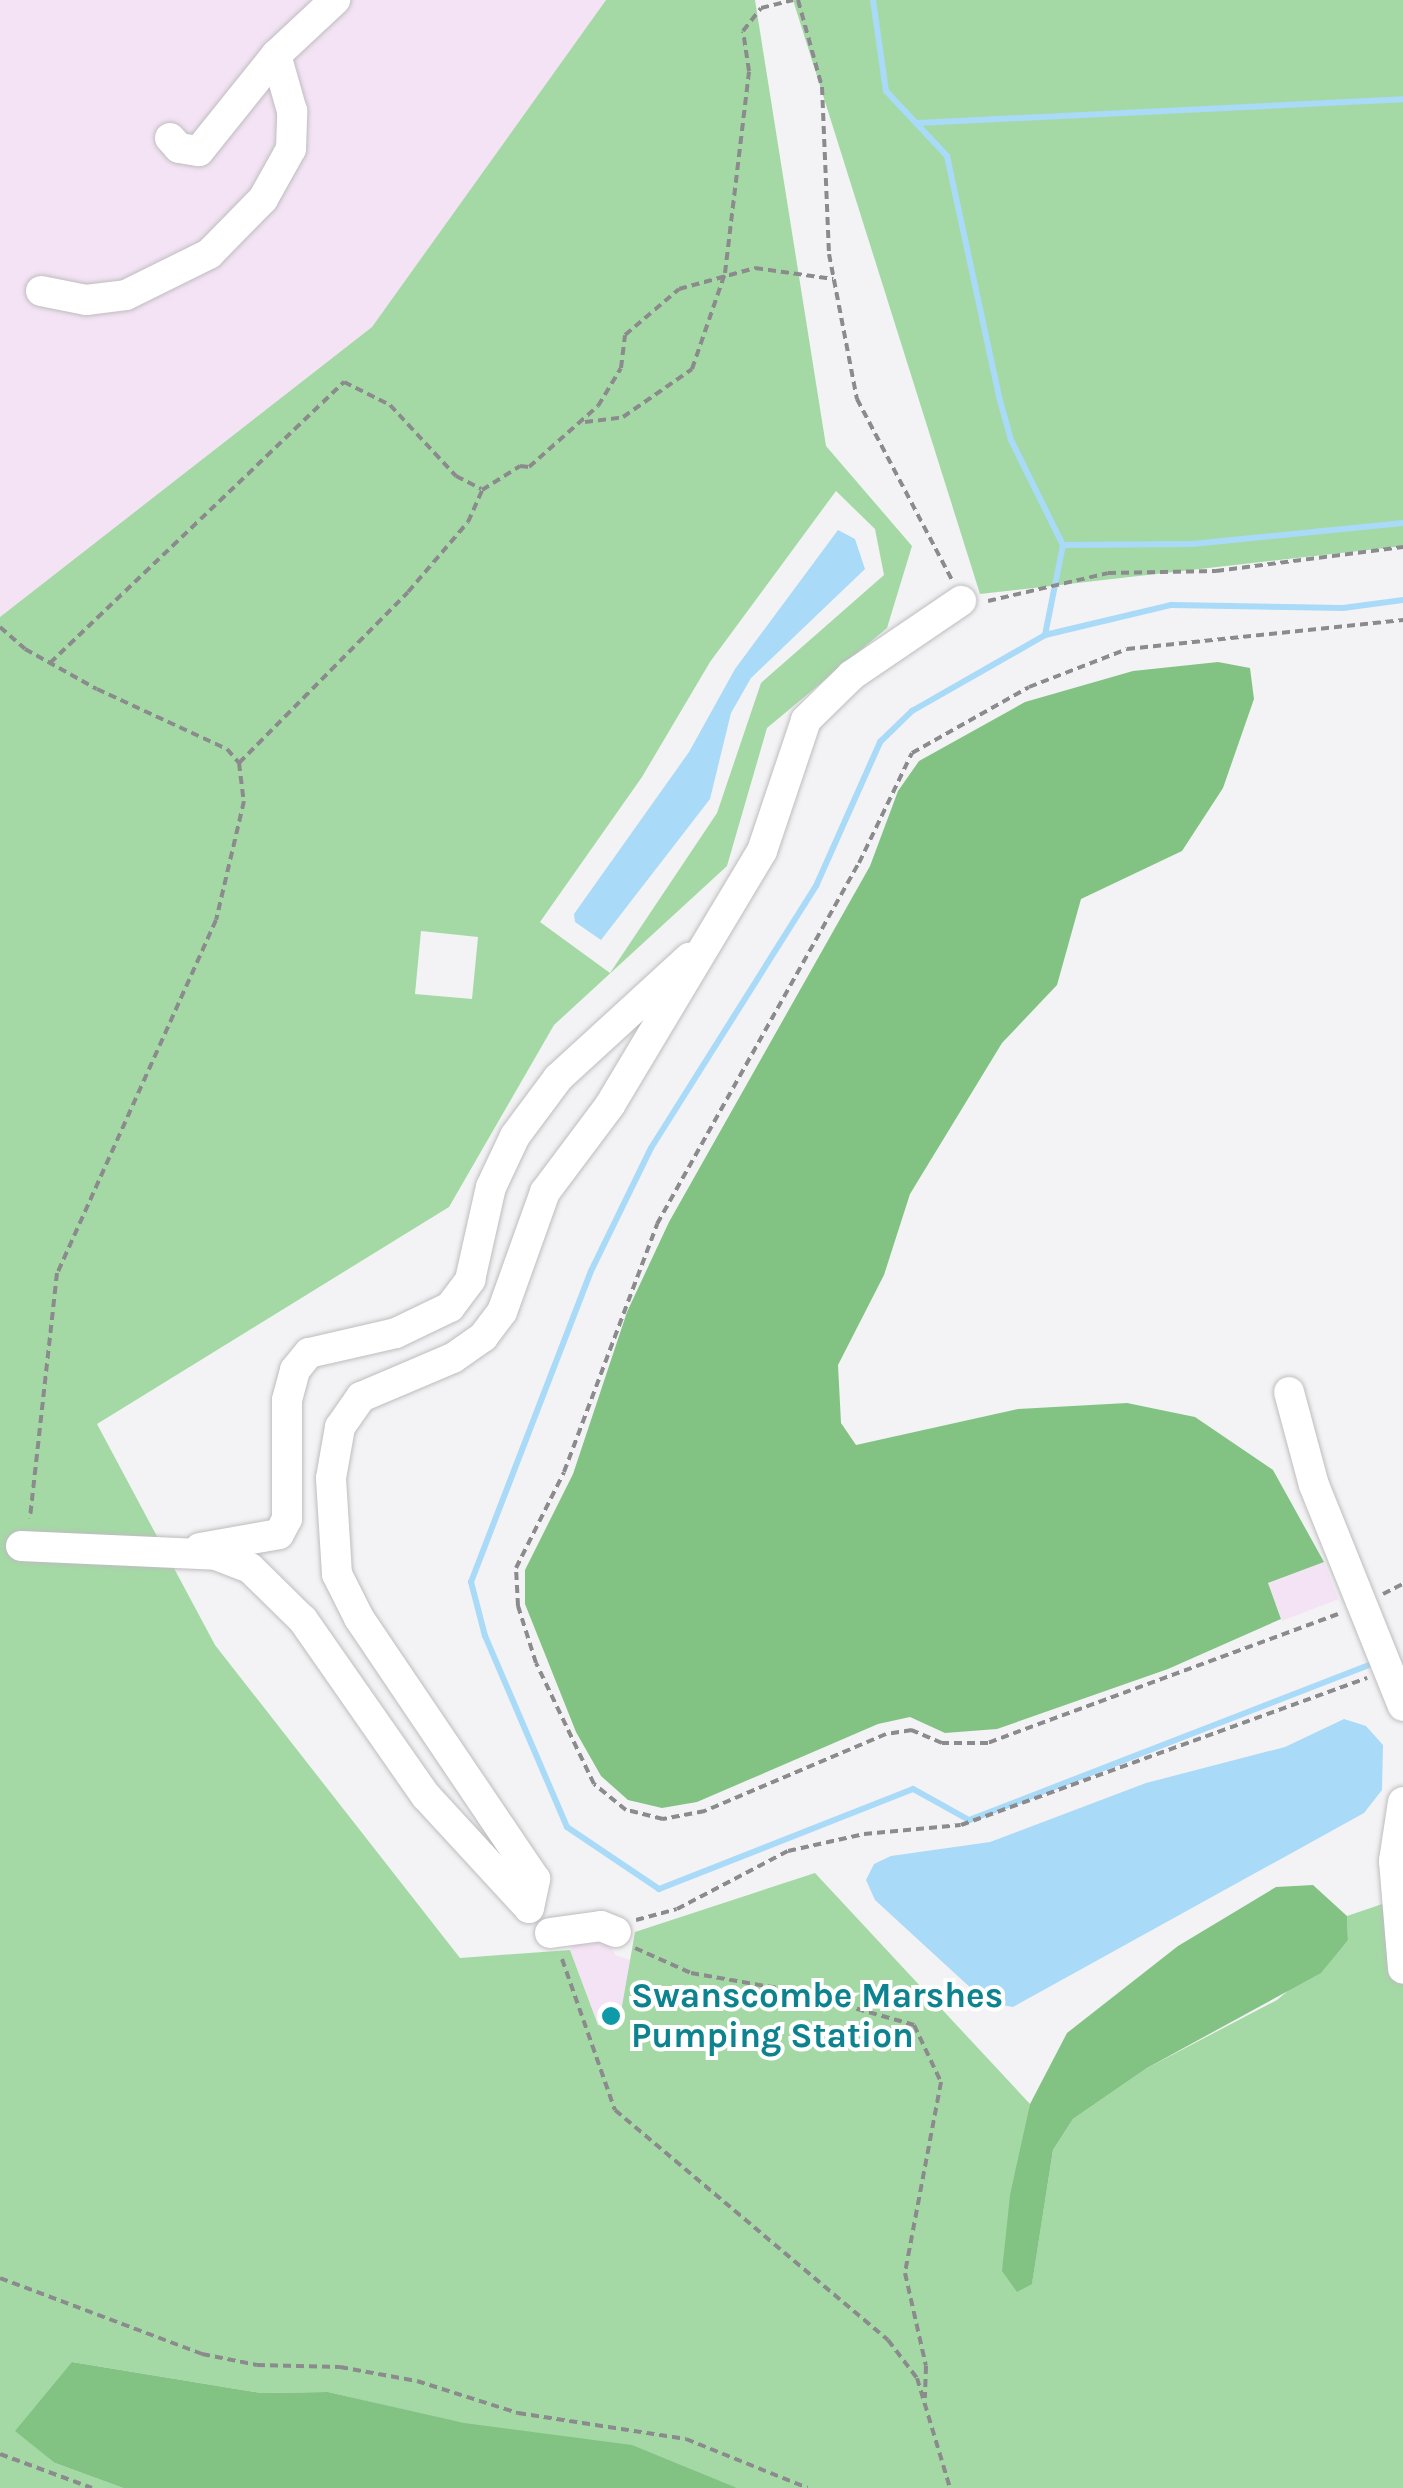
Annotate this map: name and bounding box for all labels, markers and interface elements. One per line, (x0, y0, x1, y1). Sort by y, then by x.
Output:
place label: Swanscombe Marshes Pumping Station (631, 1975, 1003, 2057)
marker: Swanscombe Marshes Pumping Station (600, 2005, 622, 2027)

